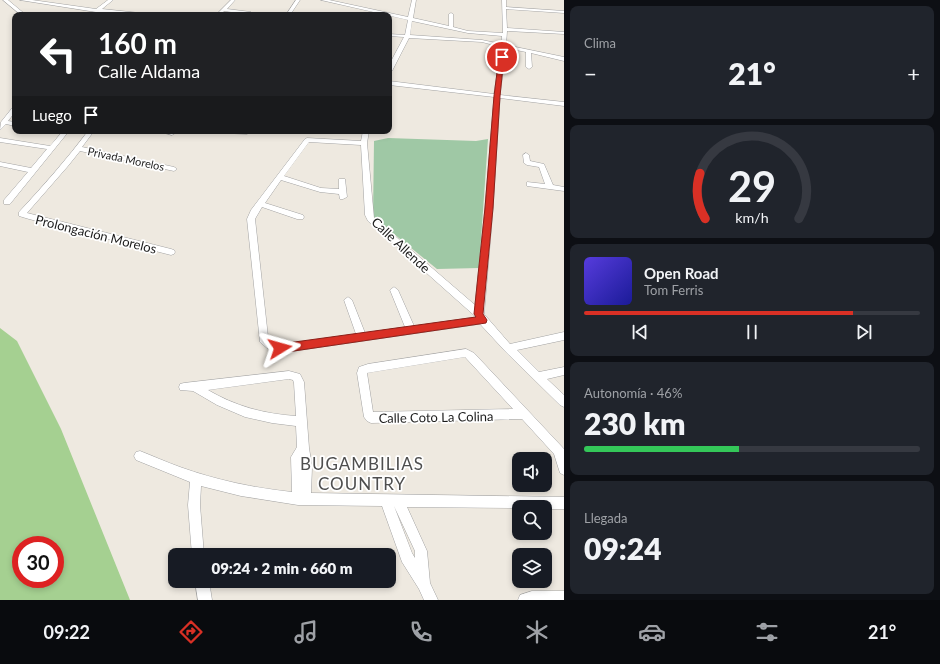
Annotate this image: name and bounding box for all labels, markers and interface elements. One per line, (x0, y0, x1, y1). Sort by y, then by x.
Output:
text: 160 m (98, 26, 177, 60)
icon: left (32, 28, 84, 80)
text: Clima (584, 35, 616, 51)
pin (485, 40, 519, 74)
icon: arrive (491, 46, 513, 68)
text: 21° (728, 55, 776, 91)
text: Calle Aldama (98, 60, 200, 82)
text: − (584, 60, 597, 87)
text: + (907, 60, 920, 87)
icon: arrive (80, 104, 102, 126)
text: Luego (32, 106, 72, 124)
street label: Privada Morelos (87, 144, 166, 173)
text: 29 (728, 161, 776, 211)
text: km/h (735, 209, 769, 226)
street label: Prolongación Morelos (34, 211, 159, 257)
street label: Calle Allende (368, 214, 434, 276)
text: Open Road (644, 264, 719, 282)
text: Tom Ferris (644, 282, 703, 298)
icon: previous (629, 321, 651, 343)
icon: pause (741, 321, 763, 343)
icon: next (853, 321, 875, 343)
position arrow (259, 327, 301, 369)
text: Autonomía · 46% (584, 385, 682, 401)
text: 230 km (584, 405, 685, 441)
street label: Calle Coto La Colina (378, 408, 494, 426)
map controls (512, 452, 552, 588)
button: sound (512, 452, 552, 492)
district label: BUGAMBILIAS COUNTRY (300, 453, 424, 494)
button: search (512, 500, 552, 540)
text: Llegada (584, 510, 628, 526)
text: 09:24 (584, 530, 662, 566)
speed limit sign: 30 (12, 536, 64, 588)
button: layers (512, 548, 552, 588)
text: 09:24 · 2 min · 660 m (211, 559, 353, 577)
icon: directions (177, 618, 205, 646)
icon: music (292, 618, 320, 646)
icon: phone (407, 618, 435, 646)
icon: climate (523, 618, 551, 646)
icon: car (638, 618, 666, 646)
icon: filters (753, 618, 781, 646)
text: 09:22 (44, 621, 90, 643)
text: 21° (868, 621, 896, 643)

